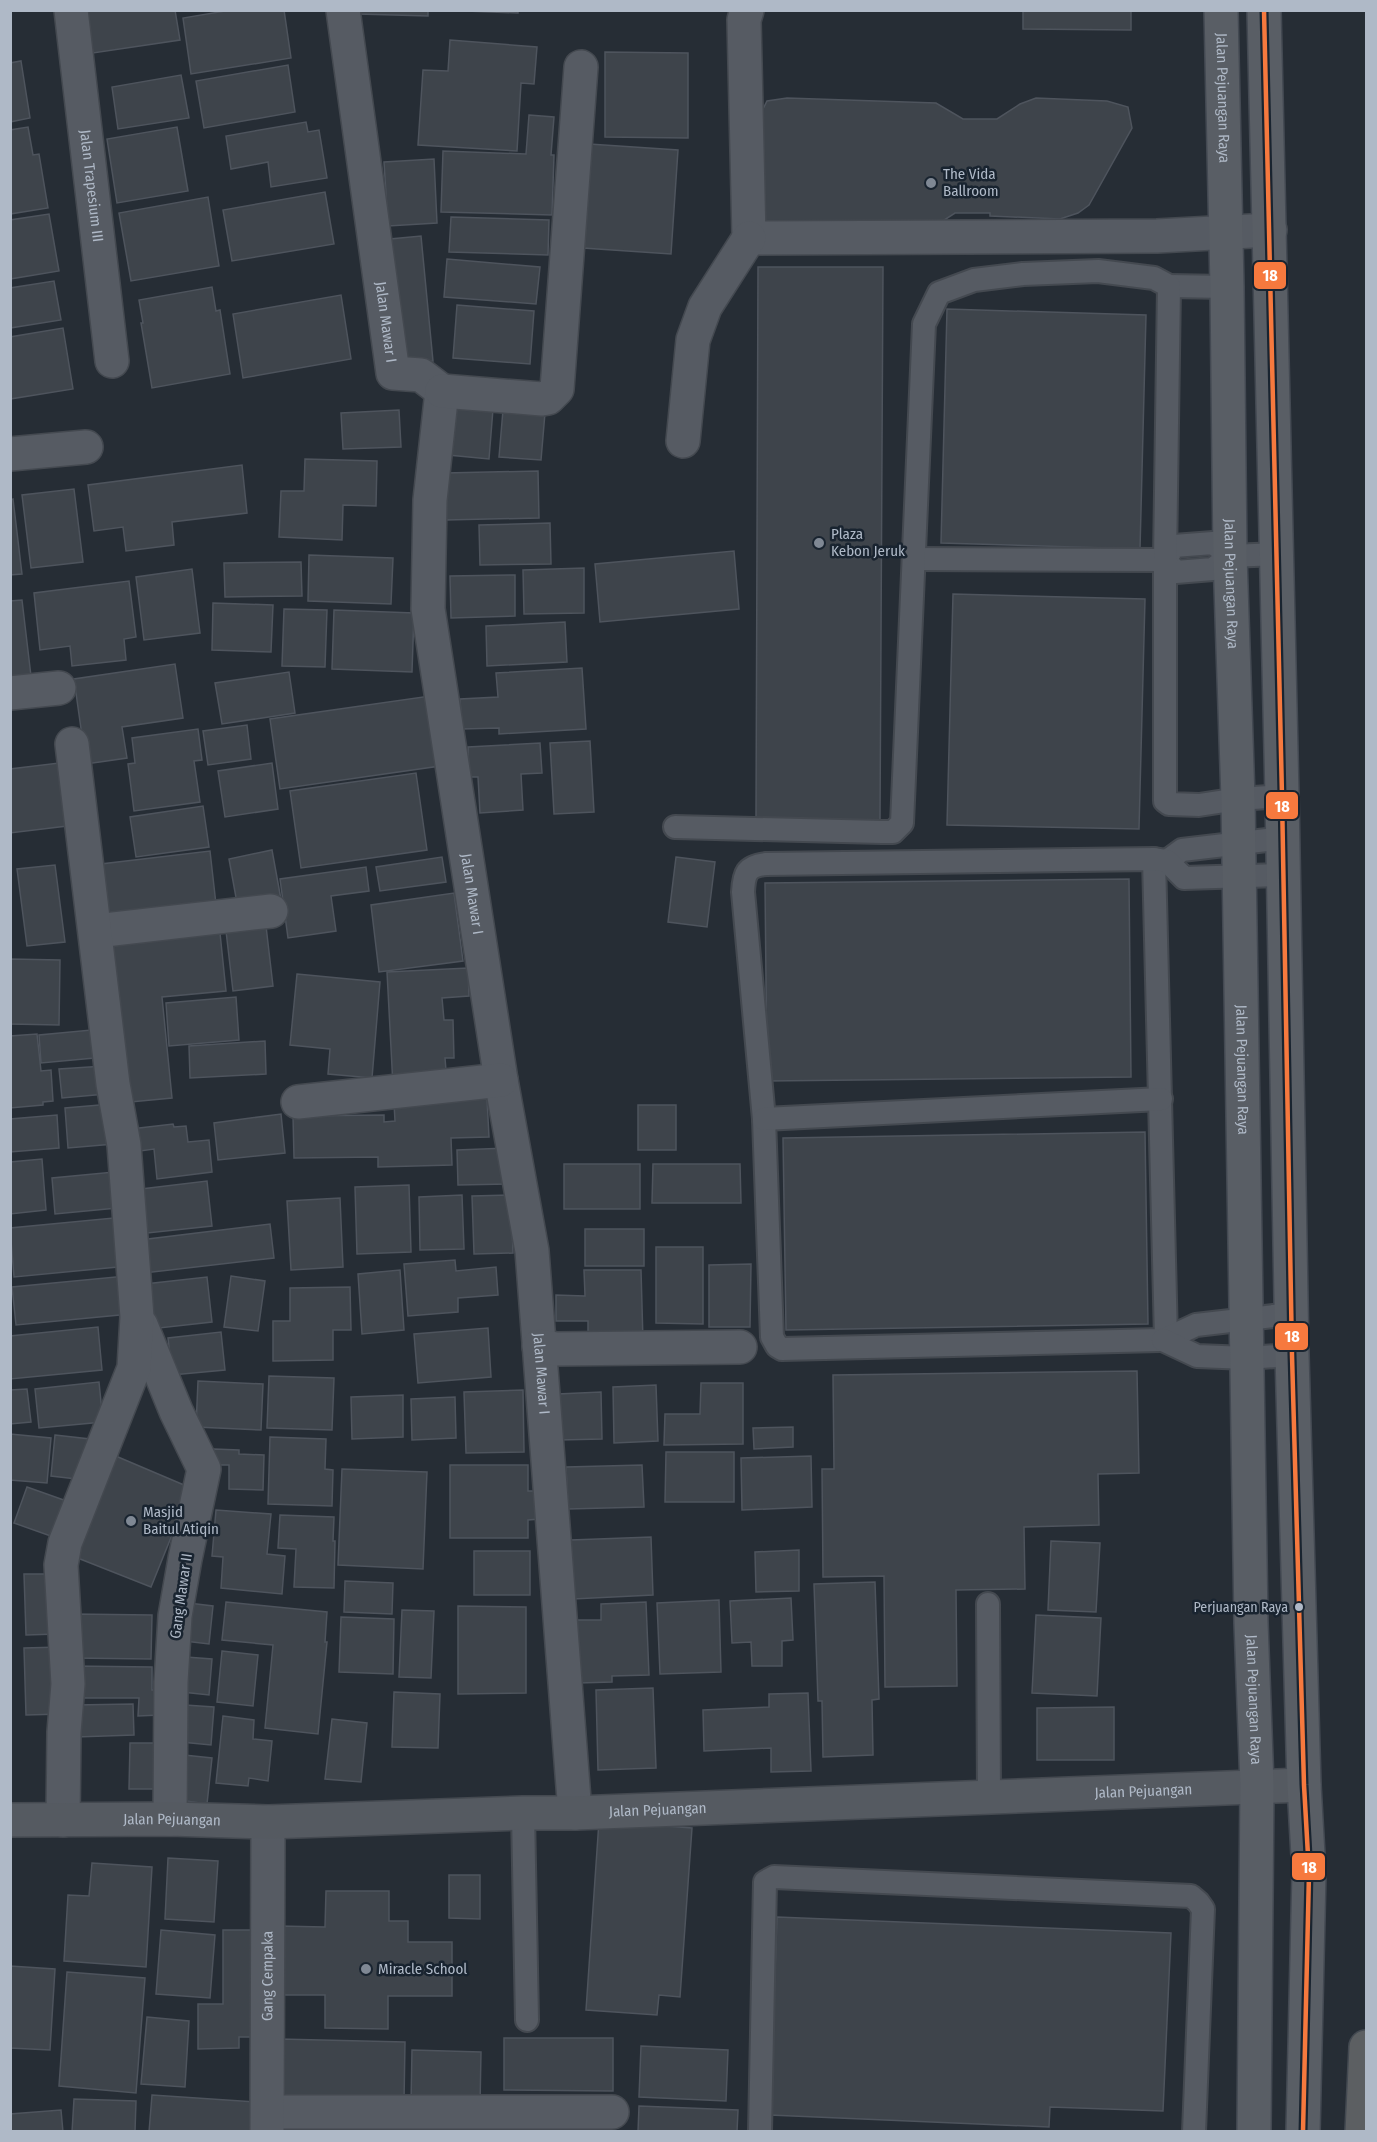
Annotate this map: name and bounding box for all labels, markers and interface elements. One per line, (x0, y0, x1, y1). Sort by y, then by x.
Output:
street label: Jalan Pejuangan Raya (1212, 33, 1233, 163)
street label: Jalan Trapesium III (76, 129, 107, 243)
place label: The Vida Ballroom (943, 165, 998, 200)
marker: The Vida Ballroom (924, 176, 938, 190)
line badge: 18 (1253, 261, 1287, 290)
text: 18 (1262, 266, 1278, 285)
street label: Jalan Mawar I (371, 280, 400, 364)
street label: Jalan Pejuangan Raya (1221, 519, 1242, 649)
place label: Plaza Kebon Jeruk (831, 525, 905, 560)
marker: Plaza Kebon Jeruk (812, 536, 826, 550)
line badge: 18 (1265, 791, 1299, 820)
text: 18 (1274, 797, 1290, 816)
street label: Jalan Mawar I (457, 852, 487, 936)
street label: Jalan Pejuangan Raya (1232, 1004, 1252, 1135)
line badge: 18 (1274, 1322, 1309, 1351)
text: 18 (1284, 1327, 1300, 1346)
street label: Jalan Mawar I (529, 1332, 553, 1415)
place label: Masjid Baitul Atiqin (143, 1503, 219, 1538)
marker: Masjid Baitul Atiqin (124, 1514, 138, 1528)
street label: Gang Mawar II (166, 1552, 196, 1640)
place label: Perjuangan Raya (1193, 1599, 1288, 1616)
marker: Perjuangan Raya (1293, 1601, 1305, 1613)
street label: Jalan Pejuangan Raya (1242, 1634, 1265, 1765)
street label: Jalan Pejuangan (1094, 1780, 1193, 1802)
street label: Jalan Pejuangan (609, 1799, 707, 1821)
street label: Jalan Pejuangan (123, 1810, 221, 1830)
line badge: 18 (1291, 1852, 1326, 1881)
text: 18 (1301, 1858, 1317, 1877)
street label: Gang Cempaka (258, 1931, 277, 2021)
place label: Miracle School (378, 1960, 467, 1978)
marker: Miracle School (359, 1962, 373, 1976)

